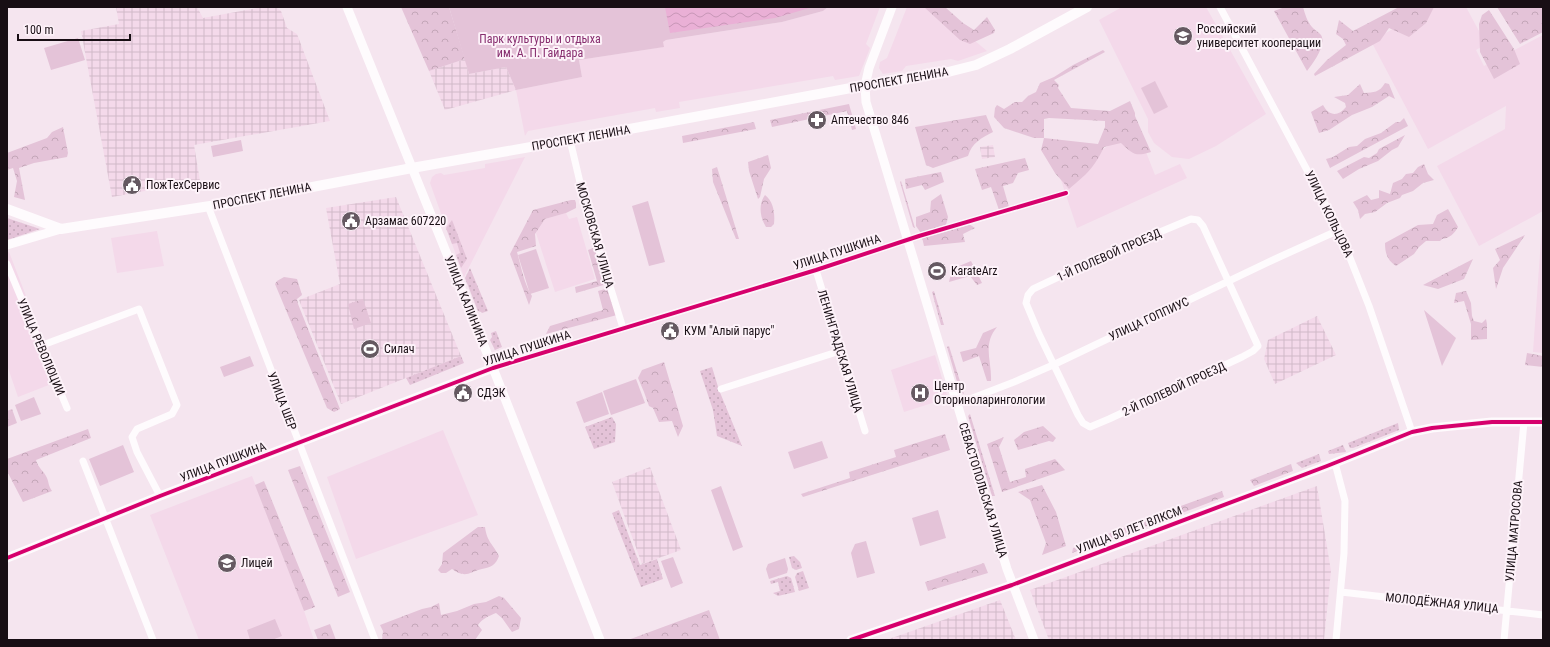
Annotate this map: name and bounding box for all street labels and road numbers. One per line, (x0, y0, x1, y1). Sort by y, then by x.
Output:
street label: ПРОСПЕКТ ЛЕНИНА (849, 64, 949, 96)
street label: ПРОСПЕКТ ЛЕНИНА (531, 122, 631, 154)
street label: УЛИЦА КОЛЬЦОВА (1302, 168, 1356, 260)
street label: ПРОСПЕКТ ЛЕНИНА (212, 180, 312, 212)
street label: МОСКОВСКАЯ УЛИЦА (573, 181, 617, 289)
street label: 1-Й ПОЛЕВОЙ ПРОЕЗД (1054, 225, 1163, 284)
street label: УЛИЦА ПУШКИНА (792, 231, 882, 273)
street label: УЛИЦА КАЛИНИНА (441, 254, 491, 348)
street label: ЛЕНИНГРАДСКАЯ УЛИЦА (815, 288, 865, 414)
street label: УЛИЦА ГОППИУС (1107, 294, 1191, 344)
street label: УЛИЦА РЕВОЛЮЦИИ (14, 296, 68, 398)
street label: УЛИЦА ПУШКИНА (482, 327, 572, 369)
street label: 2-Й ПОЛЕВОЙ ПРОЕЗД (1120, 358, 1228, 419)
street label: УЛИЦА ШЕР (265, 370, 300, 432)
street label: СЕВАСТОПОЛЬСКАЯ УЛИЦА (956, 421, 1010, 559)
street label: УЛИЦА ПУШКИНА (178, 439, 268, 485)
street label: УЛИЦА МАТРОСОВА (1503, 480, 1525, 582)
street label: УЛИЦА 50 ЛЕТ ВЛКСМ (1074, 503, 1184, 557)
street label: МОЛОДЁЖНАЯ УЛИЦА (1385, 589, 1499, 616)

